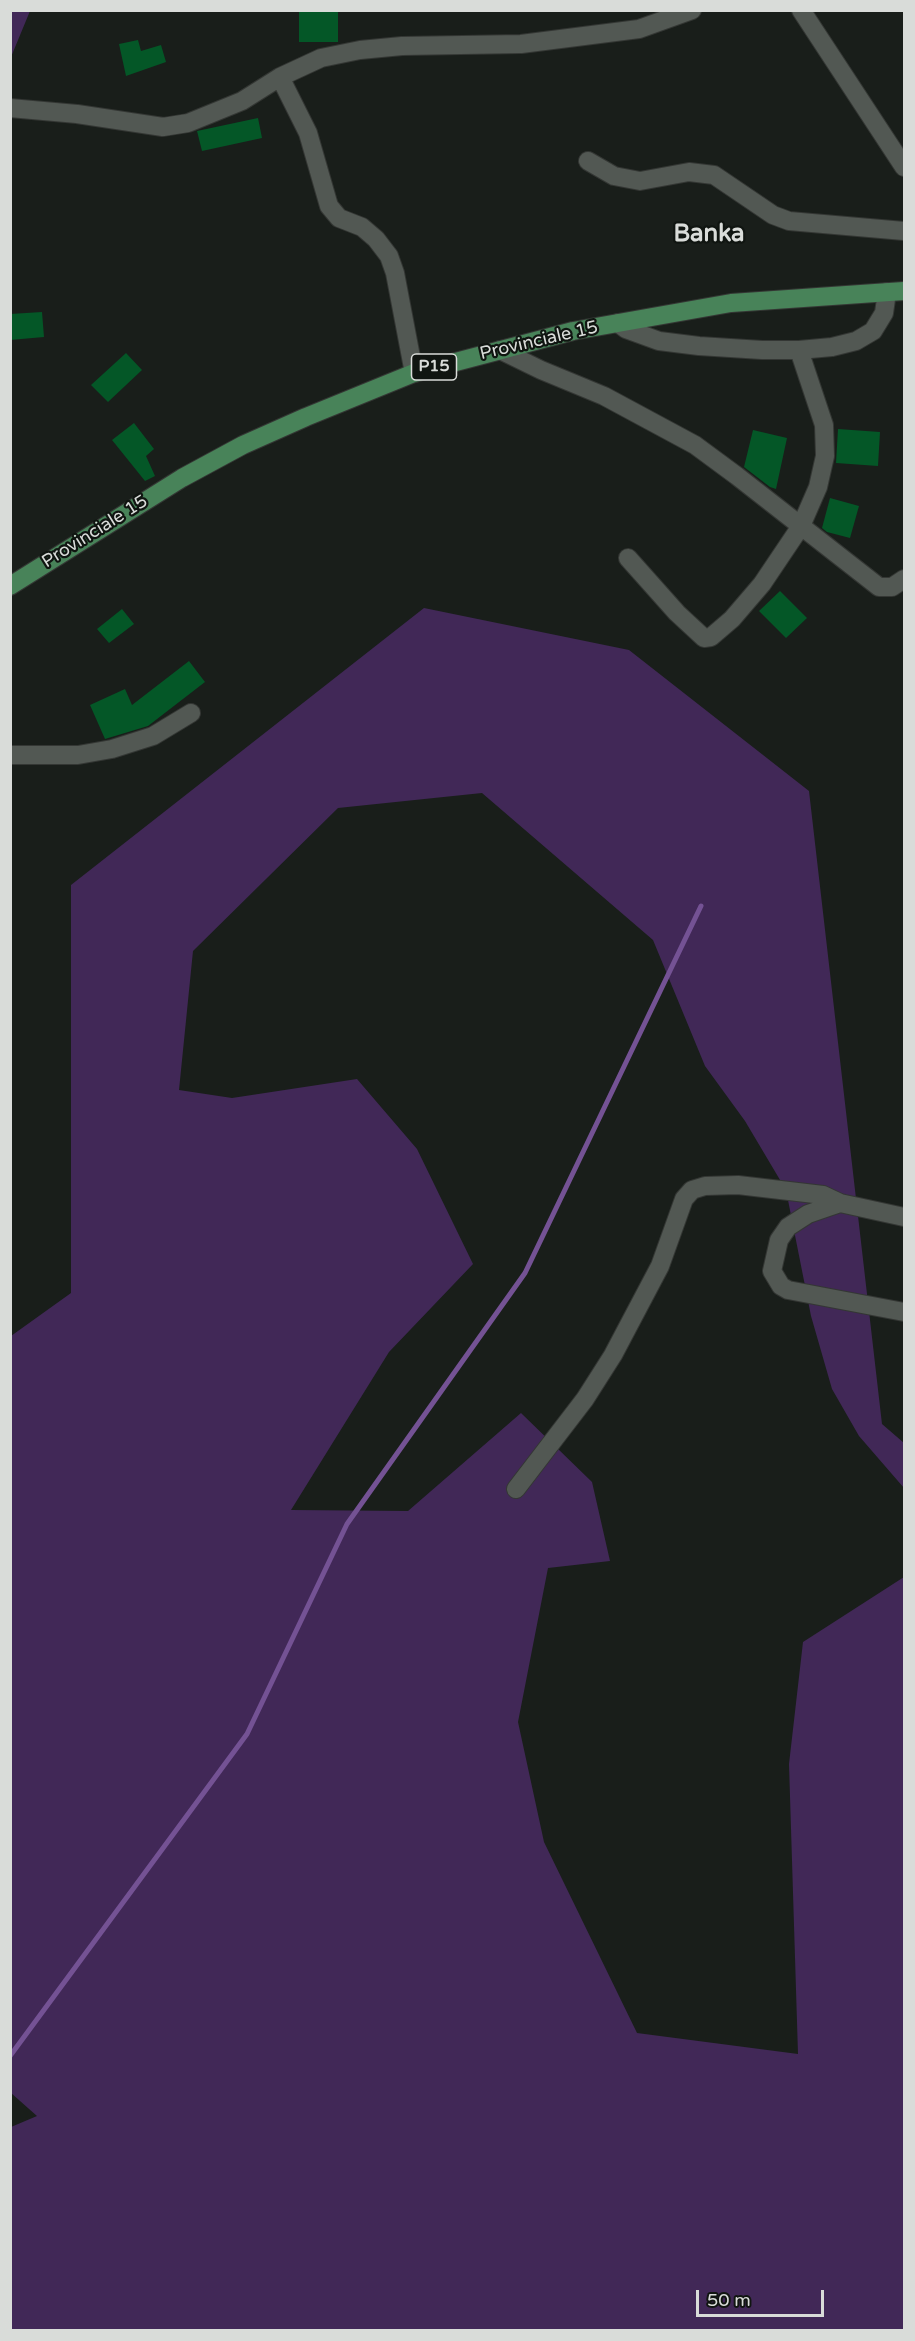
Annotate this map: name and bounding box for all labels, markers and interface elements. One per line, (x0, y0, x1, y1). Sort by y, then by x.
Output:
district label: Banka (673, 221, 745, 249)
street label: Provinciale 15 (478, 317, 600, 365)
road number: P15 (412, 354, 456, 380)
street label: Provinciale 15 (38, 491, 152, 573)
scale bar (699, 2278, 826, 2316)
text: 50 m (707, 2289, 751, 2311)

